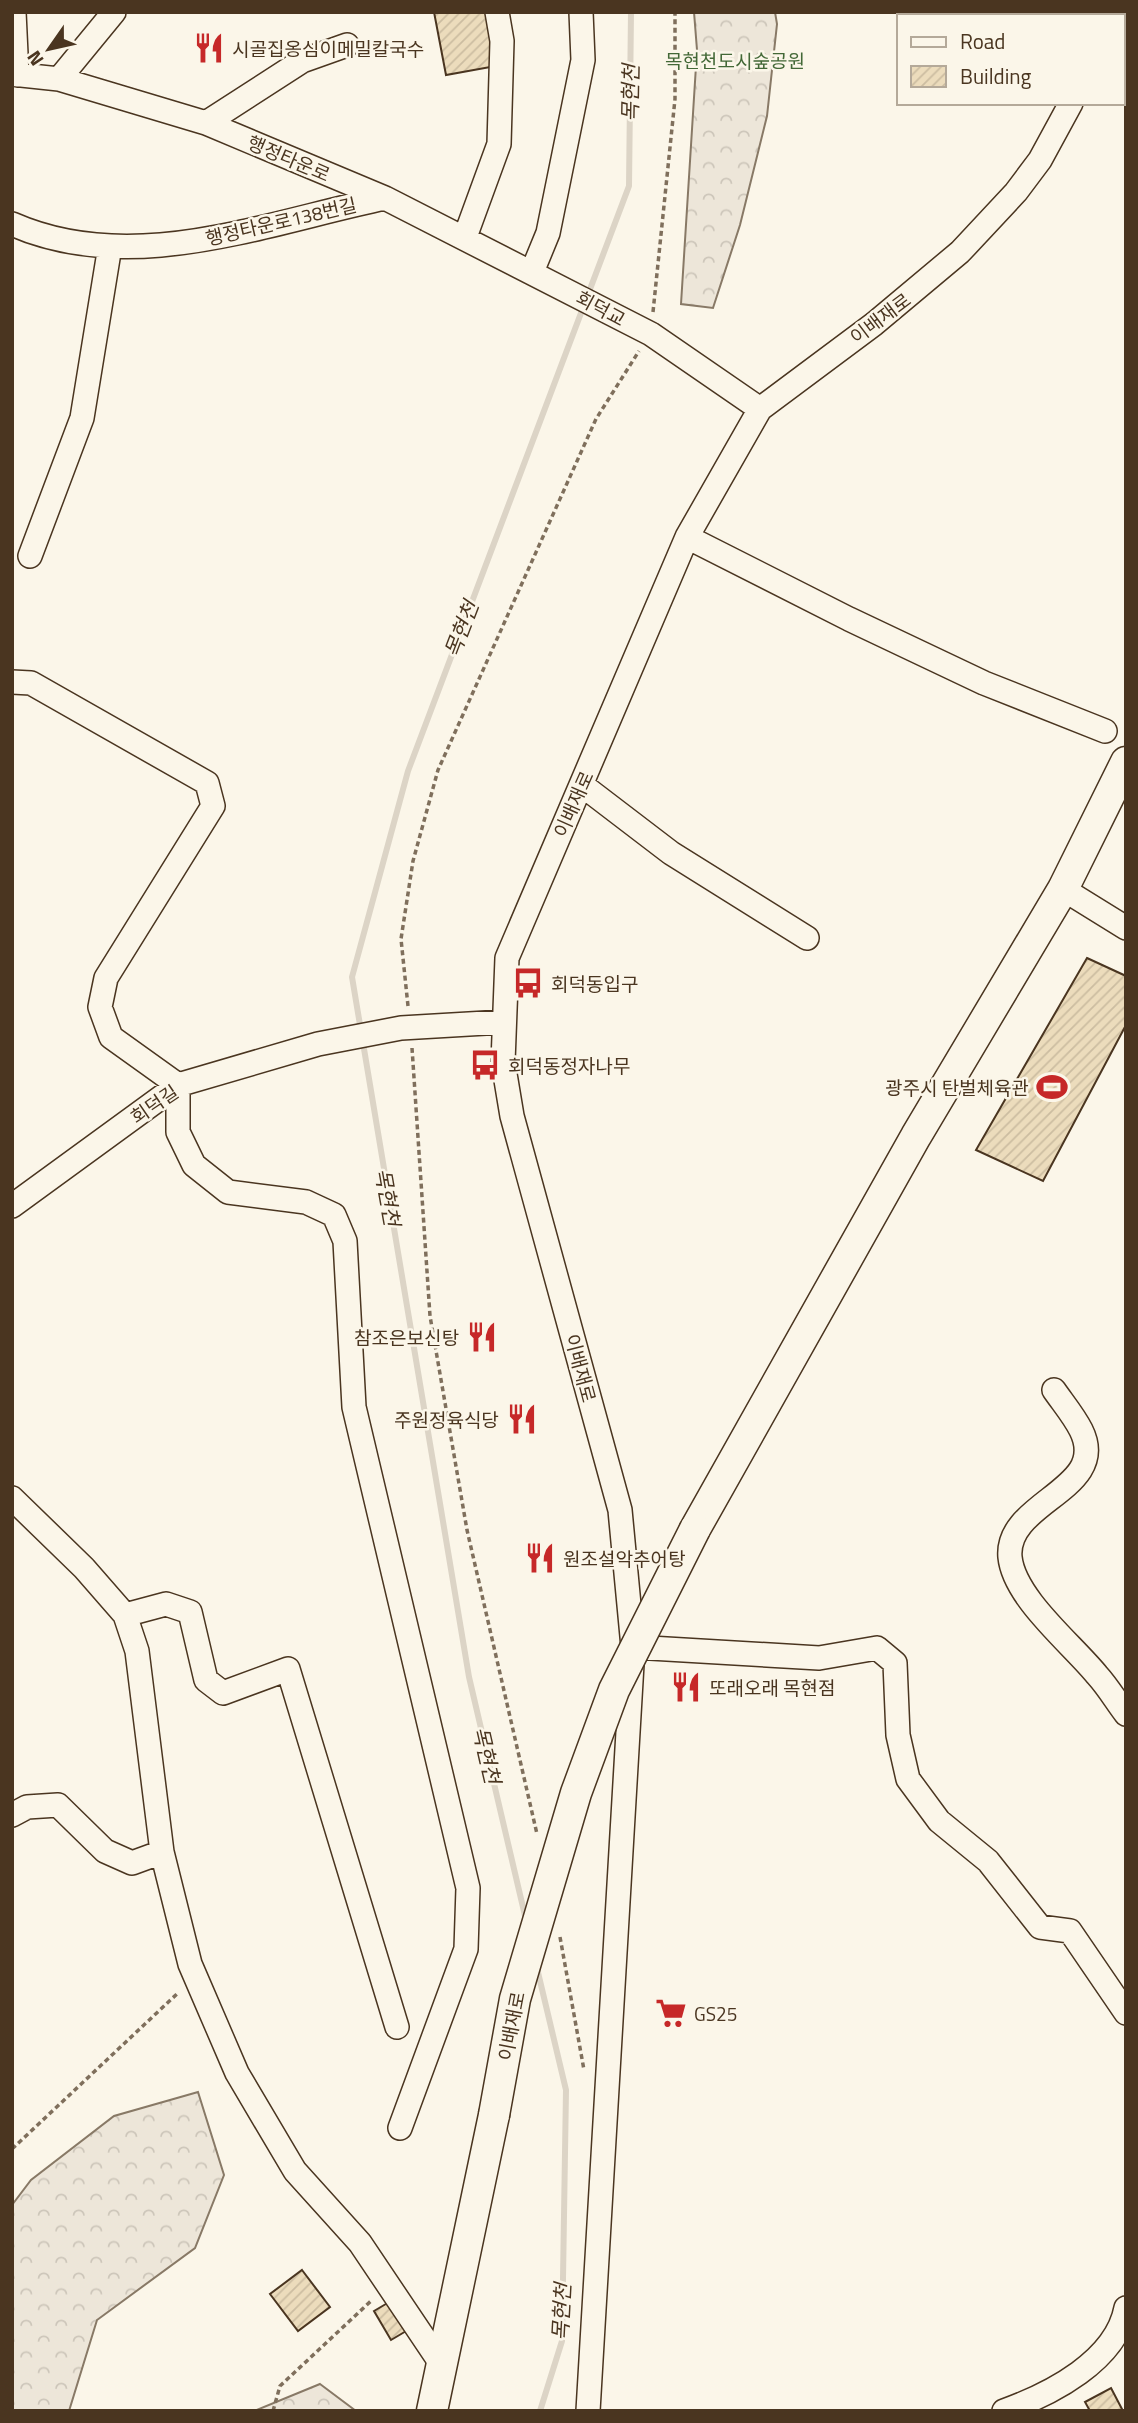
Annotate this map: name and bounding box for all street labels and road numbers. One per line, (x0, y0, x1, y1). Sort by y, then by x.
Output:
street label: 행정타운로 (243, 128, 335, 188)
street label: 행정타운로138번길 (203, 190, 359, 252)
street label: 회덕교 (571, 283, 631, 333)
street label: 이배재로 (843, 285, 917, 351)
street label: 이배재로 (546, 766, 600, 842)
street label: 회덕길 (124, 1077, 184, 1131)
street label: 이배재로 (558, 1330, 604, 1406)
street label: 이배재로 (490, 1989, 532, 2063)

